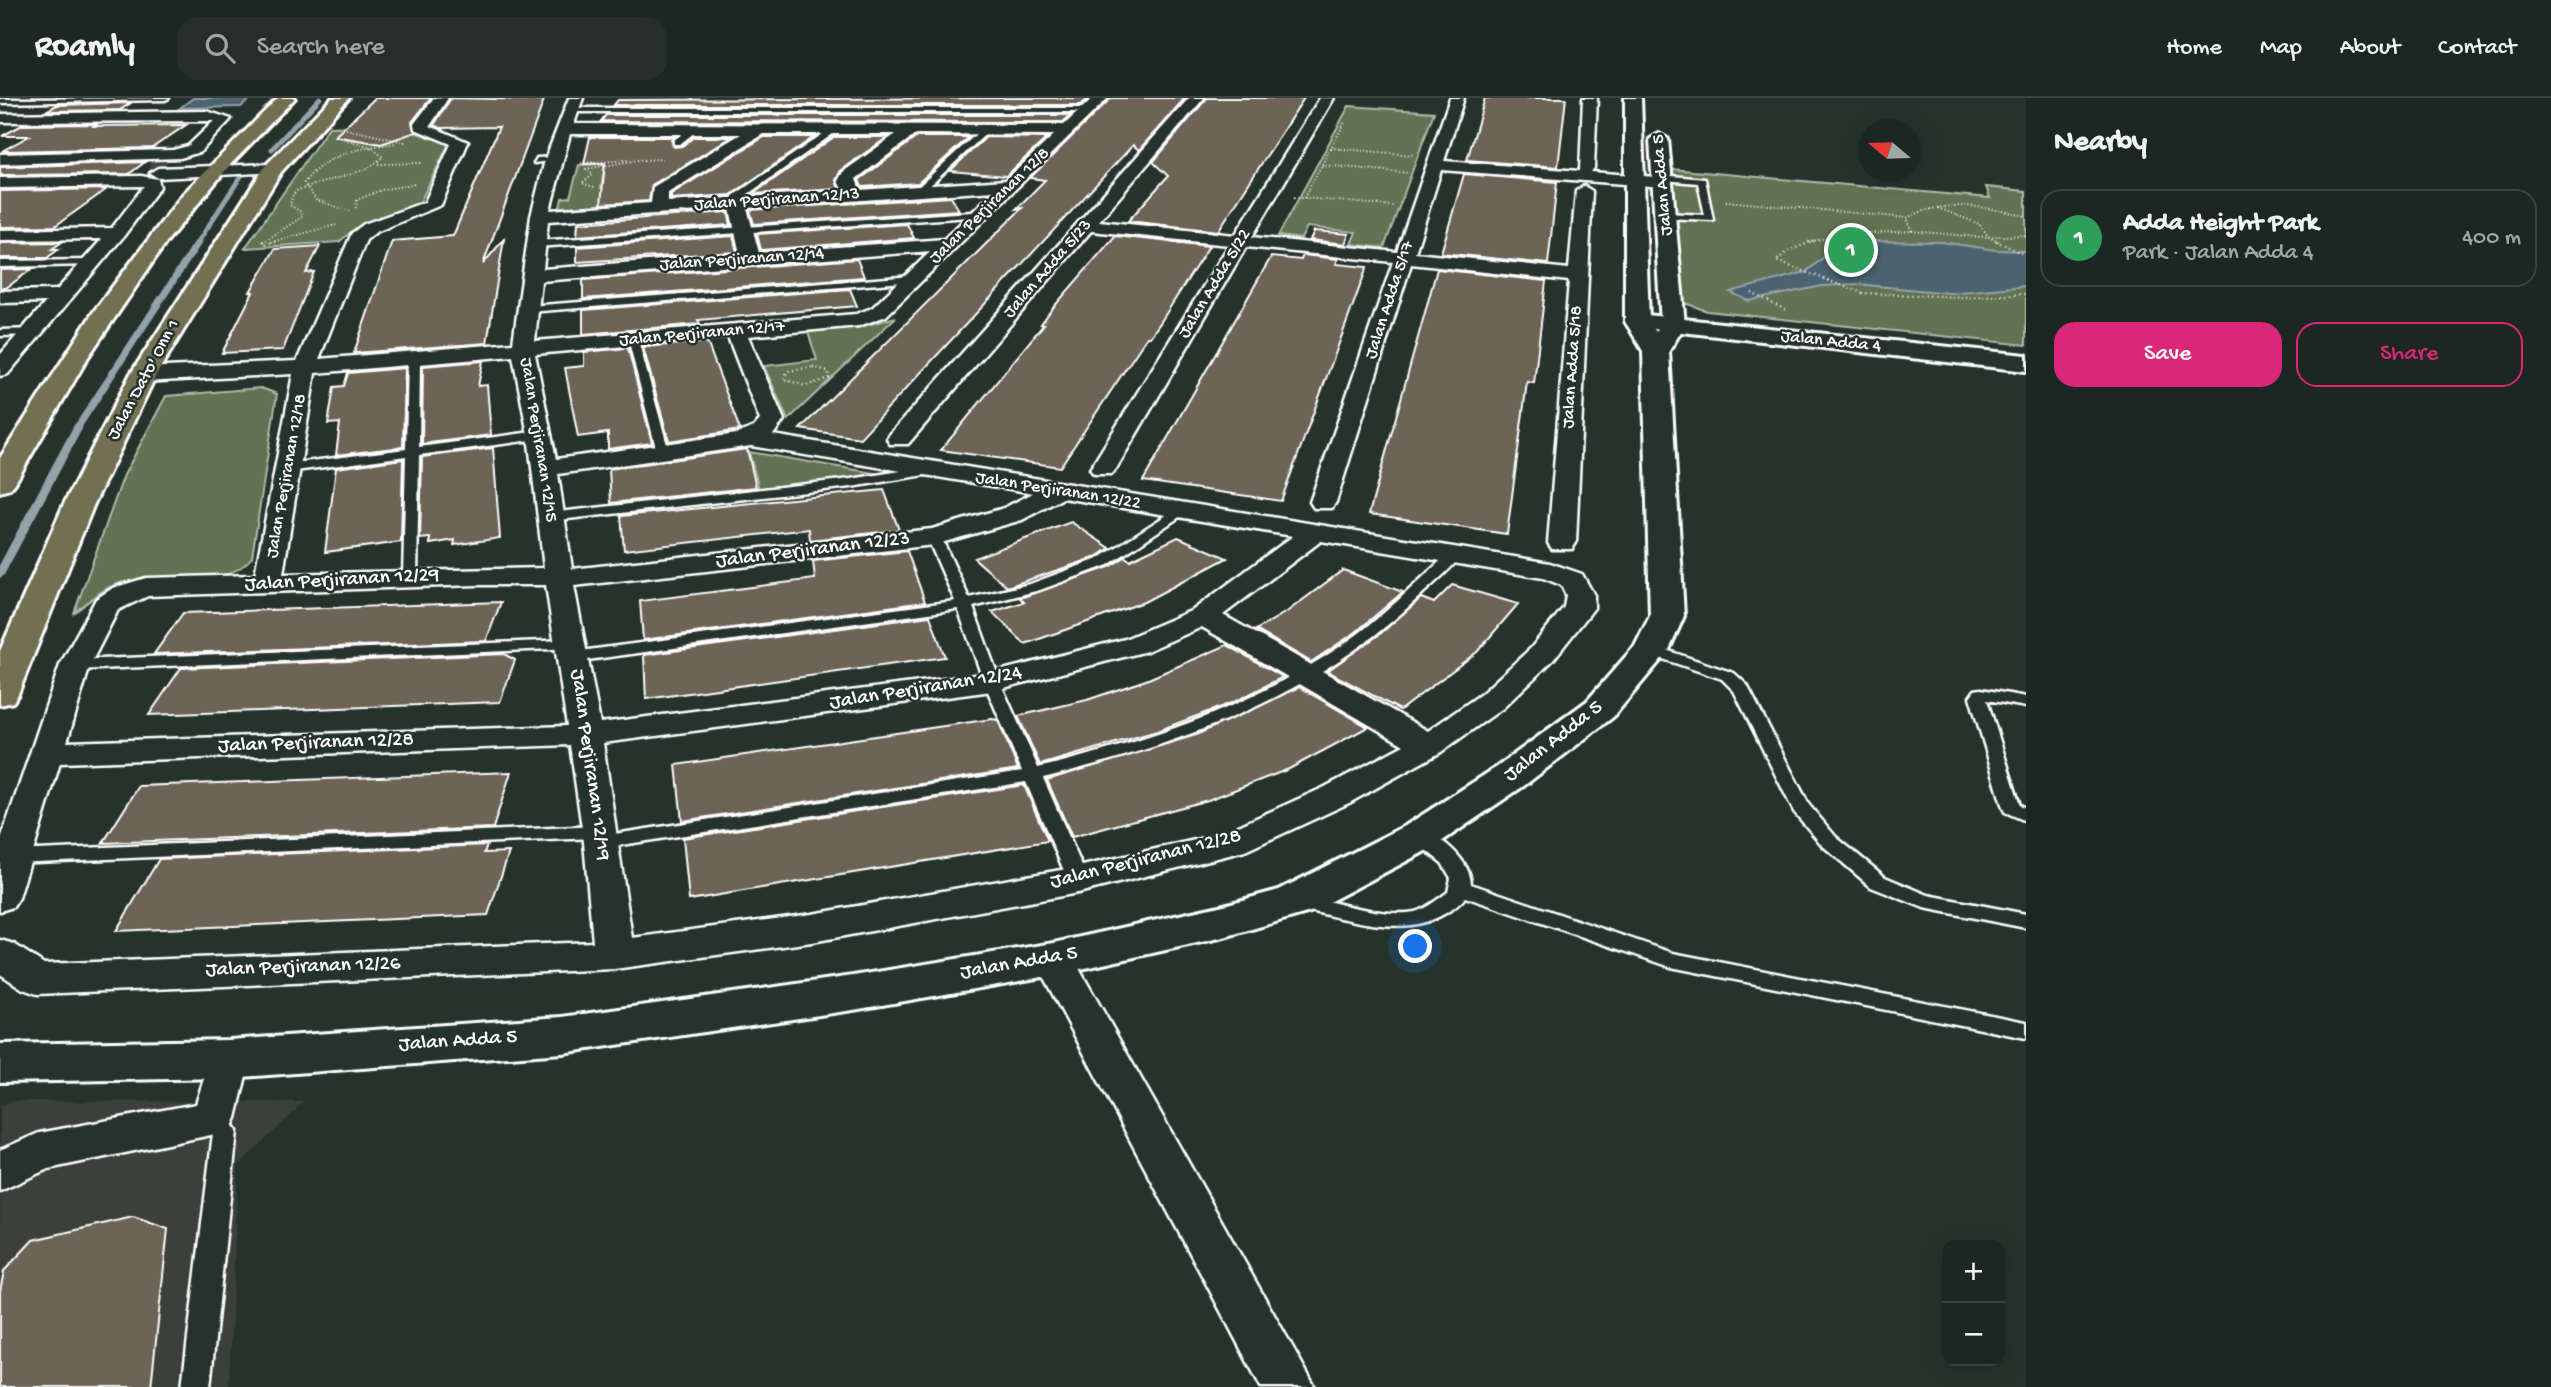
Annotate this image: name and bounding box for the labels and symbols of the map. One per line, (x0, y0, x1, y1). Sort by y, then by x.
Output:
north arrow (1858, 119, 1921, 182)
street label: Jalan Adda 5 (1648, 133, 1678, 237)
street label: Jalan Perjiranan 12/8 (926, 143, 1055, 269)
street label: Jalan Perjiranan 12/13 (694, 184, 860, 216)
street label: Jalan Adda 5/23 (999, 215, 1097, 323)
pin: 1 (1828, 224, 1874, 276)
street label: Jalan Adda 5/22 (1174, 225, 1256, 342)
street label: Jalan Adda 5/17 (1361, 238, 1419, 362)
street label: Jalan Perjiranan 12/14 (659, 244, 825, 276)
street label: Jalan Adda 5/18 (1558, 305, 1588, 429)
street label: Jalan Dato' Onn 1 (104, 316, 184, 444)
street label: Jalan Perjiranan 12/17 (618, 316, 786, 352)
street label: Jalan Adda 4 (1780, 326, 1883, 358)
street label: Jalan Perjiranan 12/15 (515, 356, 561, 524)
street label: Jalan Perjiranan 12/18 (262, 392, 312, 560)
street label: Jalan Perjiranan 12/22 (974, 468, 1142, 514)
street label: Jalan Perjiranan 12/23 (715, 527, 911, 575)
street label: Jalan Perjiranan 12/29 (244, 563, 440, 599)
street label: Jalan Perjiranan 12/24 (828, 661, 1024, 717)
street label: Jalan Perjiranan 12/19 (563, 668, 615, 863)
street label: Jalan Adda 5 (1500, 696, 1608, 788)
street label: Jalan Perjiranan 12/28 (218, 728, 414, 760)
street label: Jalan Perjiranan 12/28 (1048, 824, 1244, 896)
your location (1398, 929, 1432, 963)
street label: Jalan Adda 5 (958, 941, 1080, 987)
street label: Jalan Perjiranan 12/26 (205, 952, 401, 984)
street label: Jalan Adda 5 (398, 1025, 518, 1059)

